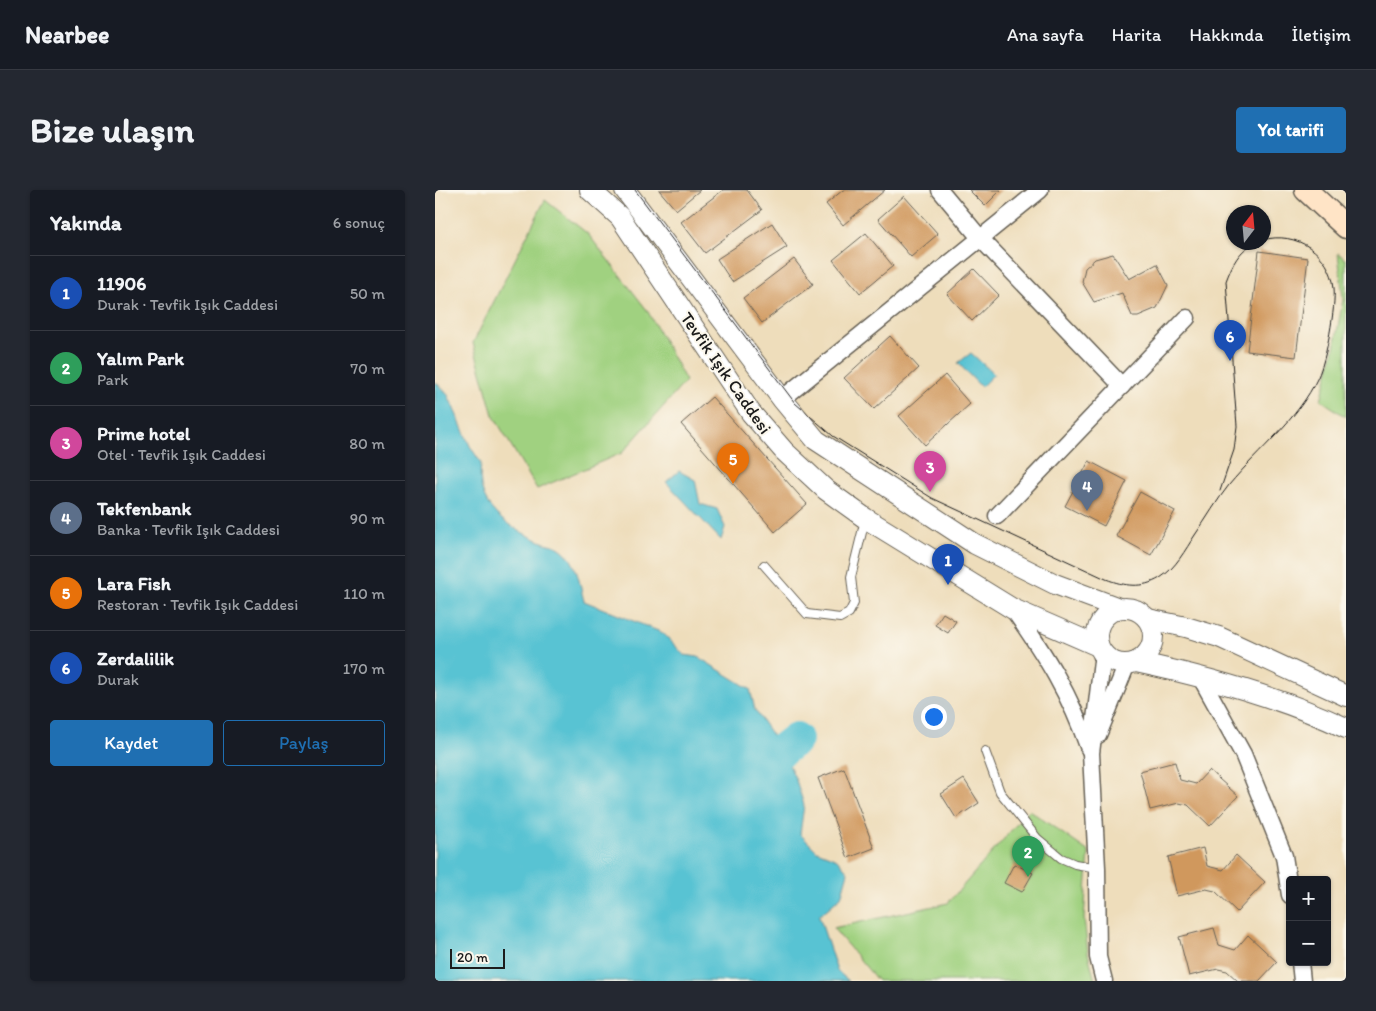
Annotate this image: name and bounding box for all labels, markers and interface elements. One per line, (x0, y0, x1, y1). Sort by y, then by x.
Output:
text: Nearbee (25, 20, 109, 49)
text: Ana sayfa (1007, 24, 1084, 46)
text: Harita (1112, 24, 1161, 46)
text: Hakkında (1189, 24, 1264, 46)
text: İletişim (1292, 24, 1351, 46)
button: Yol tarifi (1236, 107, 1346, 153)
text: Bize ulaşın (30, 109, 194, 151)
north arrow (1226, 205, 1271, 250)
text: Yakında (50, 210, 122, 235)
text: 6 sonuç (333, 213, 385, 232)
text: 11906 (97, 272, 146, 295)
text: 1 (62, 284, 70, 303)
text: 50 m (350, 284, 385, 303)
text: Durak · Tevfik Işık Caddesi (97, 295, 278, 314)
street label: Tevfik Işık Caddesi (676, 308, 776, 438)
pin: 6 (1214, 320, 1246, 361)
text: Yalım Park (97, 347, 184, 370)
text: 2 (62, 359, 70, 378)
text: 70 m (350, 359, 385, 378)
text: Park (97, 370, 128, 389)
text: Prime hotel (97, 422, 190, 445)
text: 3 (62, 434, 70, 453)
text: 80 m (349, 434, 385, 453)
pin: 5 (717, 443, 749, 484)
text: Otel · Tevfik Işık Caddesi (97, 445, 266, 464)
pin: 3 (914, 451, 946, 492)
pin: 4 (1071, 470, 1103, 511)
text: Tekfenbank (97, 497, 191, 520)
text: 4 (61, 509, 71, 528)
text: 90 m (350, 509, 385, 528)
text: Banka · Tevfik Işık Caddesi (97, 520, 280, 539)
pin: 1 (932, 544, 964, 585)
text: Lara Fish (97, 572, 171, 595)
text: 5 (62, 584, 70, 603)
text: 110 m (343, 584, 385, 603)
text: Restoran · Tevfik Işık Caddesi (97, 595, 298, 614)
text: Zerdalilik (97, 647, 174, 670)
text: 6 (62, 659, 70, 678)
text: 170 m (343, 659, 385, 678)
text: Durak (97, 670, 139, 689)
your location (921, 704, 947, 730)
button: Kaydet (50, 720, 213, 766)
button: Paylaş (223, 720, 385, 766)
pin: 2 (1012, 836, 1044, 877)
map controls (1286, 876, 1331, 966)
button: + (1286, 876, 1331, 921)
button: − (1286, 921, 1331, 966)
scale bar (450, 946, 505, 969)
text: 20 m (457, 949, 488, 966)

